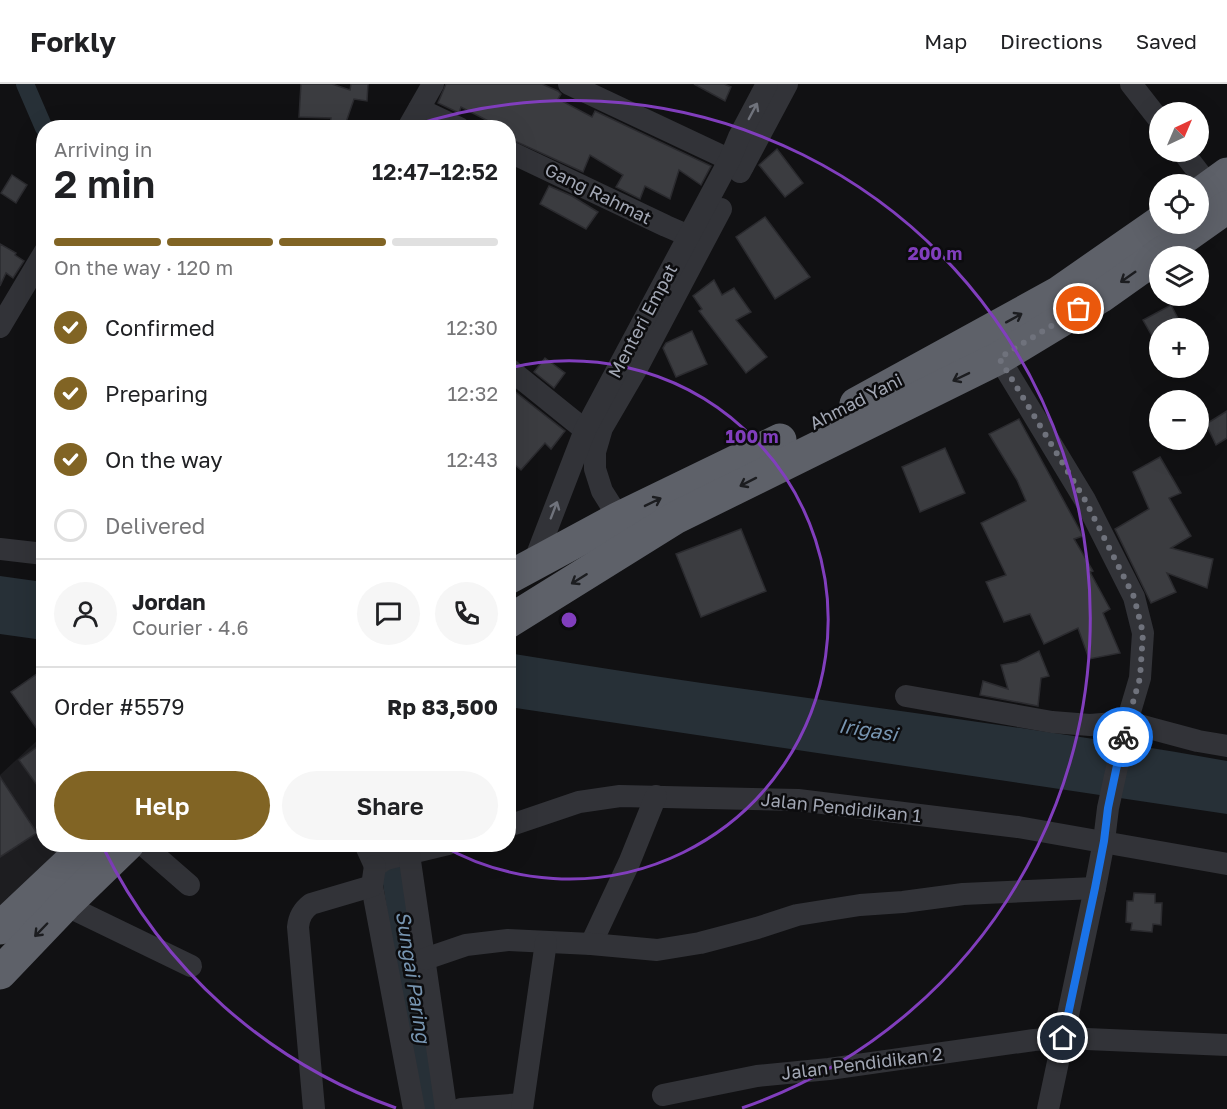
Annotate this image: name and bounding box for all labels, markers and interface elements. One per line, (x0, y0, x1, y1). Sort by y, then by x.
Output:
text: Forkly (30, 25, 116, 58)
text: Map (924, 28, 967, 54)
text: Directions (1000, 28, 1103, 54)
text: Saved (1136, 28, 1197, 54)
one-way arrow (748, 102, 759, 120)
north arrow (1149, 102, 1209, 162)
map controls (1149, 102, 1209, 450)
text: Arriving in (54, 137, 152, 161)
text: 12:47–12:52 (372, 158, 498, 185)
street label: Gang Rahmat (542, 158, 655, 228)
text: 2 min (54, 160, 155, 207)
button: locate (1149, 174, 1209, 234)
text: 200 m (908, 242, 962, 264)
button: layers (1149, 246, 1209, 306)
text: On the way · 120 m (54, 255, 233, 279)
street label: Menteri Empat (603, 260, 681, 381)
one-way arrow (1120, 271, 1136, 283)
pin (1053, 283, 1104, 334)
icon: bag (1062, 292, 1095, 325)
icon: check (54, 311, 87, 344)
one-way arrow (1004, 312, 1022, 323)
text: Confirmed (105, 314, 215, 341)
text: 12:30 (447, 315, 498, 339)
button: + (1149, 318, 1209, 378)
street label: Ahmad Yani (806, 368, 906, 434)
one-way arrow (952, 372, 970, 383)
icon: check (54, 377, 87, 410)
text: Preparing (105, 380, 208, 407)
text: 12:32 (447, 381, 498, 405)
button: − (1149, 390, 1209, 450)
text: 100 m (726, 425, 778, 447)
icon: check (54, 443, 87, 476)
text: On the way (105, 446, 223, 473)
text: 12:43 (447, 447, 498, 471)
one-way arrow (739, 476, 757, 488)
one-way arrow (643, 495, 661, 507)
one-way arrow (549, 501, 560, 520)
text: Delivered (105, 512, 205, 539)
one-way arrow (571, 573, 588, 585)
button: person (54, 582, 117, 645)
button: chat (357, 582, 420, 645)
button: phone (435, 582, 498, 645)
text: Jordan (132, 588, 206, 615)
centre of rings (559, 610, 579, 630)
text: Courier · 4.6 (132, 615, 249, 639)
text: Order #5579 (54, 693, 184, 720)
text: Rp 83,500 (387, 693, 498, 720)
courier (1093, 707, 1153, 767)
water label: Irigasi (837, 713, 902, 747)
icon: bike (1107, 721, 1140, 754)
button: Help (54, 771, 270, 840)
button: Share (282, 771, 498, 840)
street label: Jalan Pendidikan 1 (760, 788, 923, 826)
water label: Sungai Paring (391, 909, 437, 1046)
one-way arrow (35, 922, 49, 937)
pin (1037, 1012, 1088, 1063)
icon: home (1046, 1021, 1079, 1054)
street label: Jalan Pendidikan 2 (780, 1042, 944, 1084)

